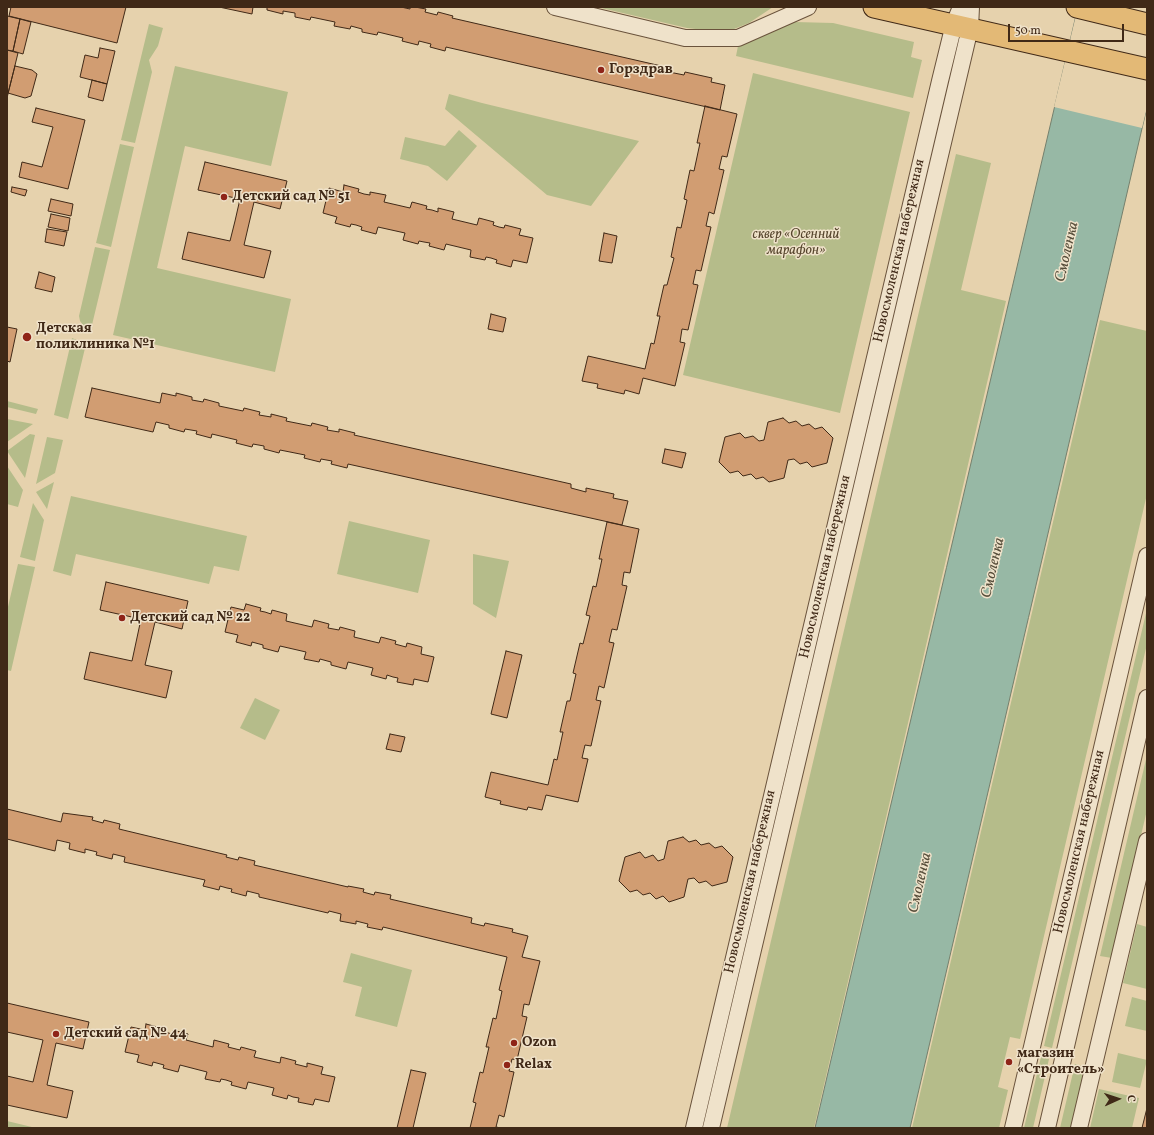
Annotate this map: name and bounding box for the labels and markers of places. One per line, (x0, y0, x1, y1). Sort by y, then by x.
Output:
place label: Горздрав (609, 62, 673, 78)
marker: Горздрав (596, 65, 606, 75)
place label: Детский сад № 51 (232, 189, 350, 205)
marker: Детский сад № 51 (219, 192, 229, 202)
place label: Детская поликлиника №1 (36, 321, 155, 354)
marker: Детская поликлиника №1 (21, 331, 33, 343)
place label: Детский сад № 22 (130, 610, 250, 626)
marker: Детский сад № 22 (117, 613, 127, 623)
place label: Детский сад № 44 (64, 1026, 187, 1042)
marker: Детский сад № 44 (51, 1029, 61, 1039)
place label: Ozon (522, 1035, 557, 1051)
marker: Ozon (509, 1038, 519, 1048)
place label: магазин «Строитель» (1017, 1046, 1104, 1078)
place label: Relax (515, 1057, 552, 1073)
marker: магазин «Строитель» (1004, 1057, 1014, 1067)
marker: Relax (502, 1060, 512, 1070)

